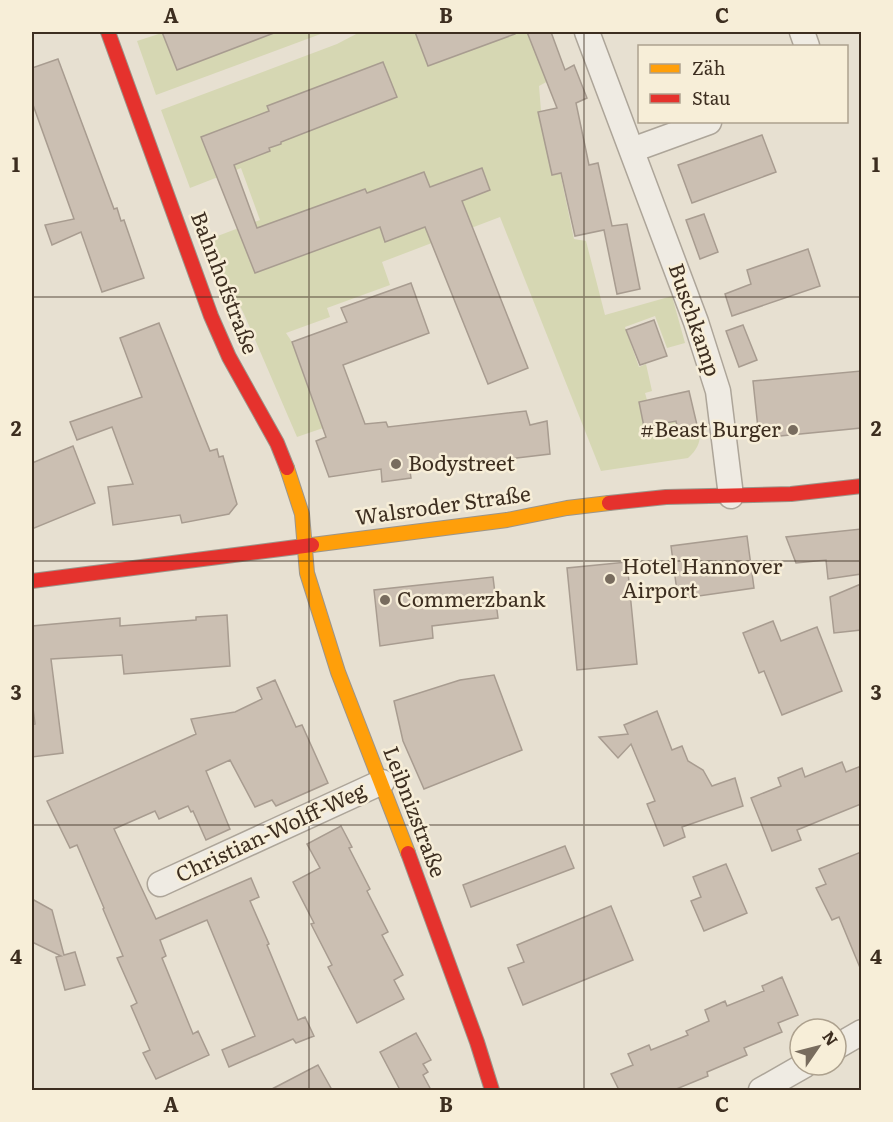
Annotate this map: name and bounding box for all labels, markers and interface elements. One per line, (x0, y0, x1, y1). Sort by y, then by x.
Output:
text: A (163, 0, 179, 29)
text: B (439, 0, 453, 29)
text: C (715, 0, 729, 29)
legend (638, 45, 848, 123)
text: Zäh (692, 54, 726, 81)
text: Stau (692, 84, 730, 111)
text: 1 (12, 148, 20, 178)
text: 1 (872, 148, 880, 178)
street label: Bahnhofstraße (185, 206, 268, 358)
street label: Buschkamp (663, 258, 730, 380)
text: 2 (11, 412, 22, 442)
place label: #Beast Burger (640, 412, 781, 443)
text: 2 (871, 412, 882, 442)
marker: #Beast Burger (786, 423, 800, 437)
place label: Bodystreet (408, 446, 515, 477)
marker: Bodystreet (389, 457, 403, 471)
street label: Walsroder Straße (353, 476, 532, 531)
place label: Hotel Hannover Airport (622, 549, 782, 604)
marker: Hotel Hannover Airport (603, 572, 617, 586)
place label: Commerzbank (397, 582, 546, 613)
marker: Commerzbank (378, 593, 392, 607)
text: 3 (10, 676, 22, 706)
text: 3 (870, 676, 882, 706)
street label: Leibnizstraße (377, 741, 456, 881)
street label: Christian-Wolff-Weg (170, 773, 370, 888)
text: 4 (10, 940, 22, 970)
text: 4 (870, 940, 882, 970)
north arrow (788, 1017, 848, 1077)
text: N (817, 1025, 845, 1050)
text: A (163, 1088, 179, 1118)
text: B (439, 1088, 453, 1118)
text: C (715, 1088, 729, 1118)

